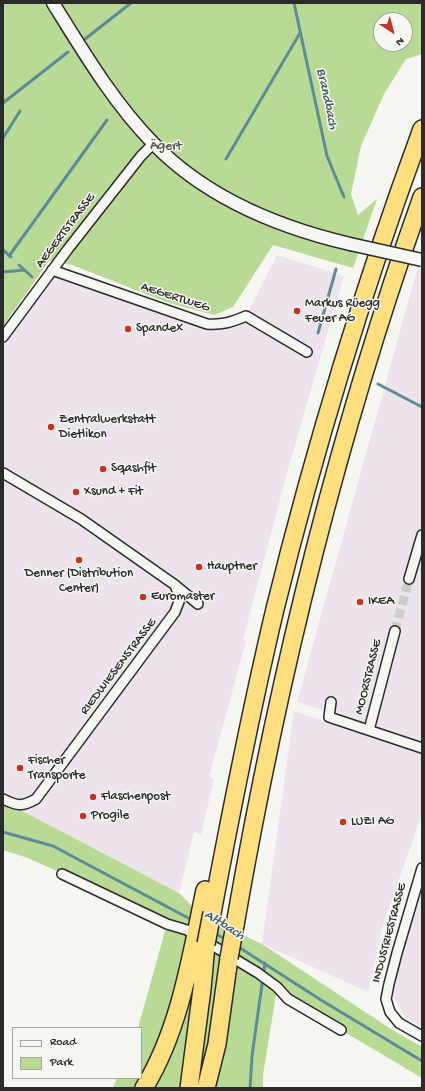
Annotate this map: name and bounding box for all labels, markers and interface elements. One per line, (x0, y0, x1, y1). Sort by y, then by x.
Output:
north arrow (373, 12, 413, 52)
text: N (393, 34, 406, 48)
water label: Brandbach (311, 67, 341, 131)
park label: Ägert (150, 139, 182, 155)
street label: AEGERTSTRASSE (33, 191, 99, 271)
street label: AEGERTWEG (139, 280, 211, 316)
place label: Markus Rüegg Feuer AG (305, 296, 380, 327)
marker: Markus Rüegg Feuer AG (292, 306, 302, 316)
place label: Spandex (136, 321, 183, 337)
marker: Spandex (123, 324, 133, 334)
place label: Zentralwerkstatt Dietlikon (59, 412, 155, 443)
marker: Zentralwerkstatt Dietlikon (46, 422, 56, 432)
place label: Sqashfit (111, 461, 156, 477)
marker: Sqashfit (98, 464, 108, 474)
place label: Xsund + Fit (84, 484, 143, 500)
marker: Xsund + Fit (71, 487, 81, 497)
marker: Denner (Distribution Center) (74, 555, 84, 565)
place label: Hauptner (207, 559, 257, 575)
marker: Hauptner (194, 562, 204, 572)
place label: Denner (Distribution Center) (25, 566, 133, 597)
place label: Euromaster (151, 589, 214, 605)
marker: Euromaster (138, 592, 148, 602)
place label: IKEA (368, 594, 394, 610)
marker: IKEA (355, 597, 365, 607)
street label: RIEDWIESENSTRASSE (78, 616, 160, 718)
street label: MOORSTRASSE (352, 638, 386, 716)
place label: Fischer Transporte (28, 753, 86, 784)
marker: Fischer Transporte (15, 763, 25, 773)
place label: Flaschenpost (101, 789, 170, 805)
marker: Flaschenpost (88, 792, 98, 802)
place label: Progile (91, 808, 129, 824)
marker: Progile (78, 811, 88, 821)
place label: LUZI AG (351, 814, 394, 830)
marker: LUZI AG (338, 817, 348, 827)
street label: INDUSTRIESTRASSE (369, 882, 411, 984)
water label: Altbach (201, 907, 247, 945)
legend (12, 1027, 142, 1079)
text: Road (50, 1036, 76, 1050)
text: Park (50, 1056, 73, 1070)

